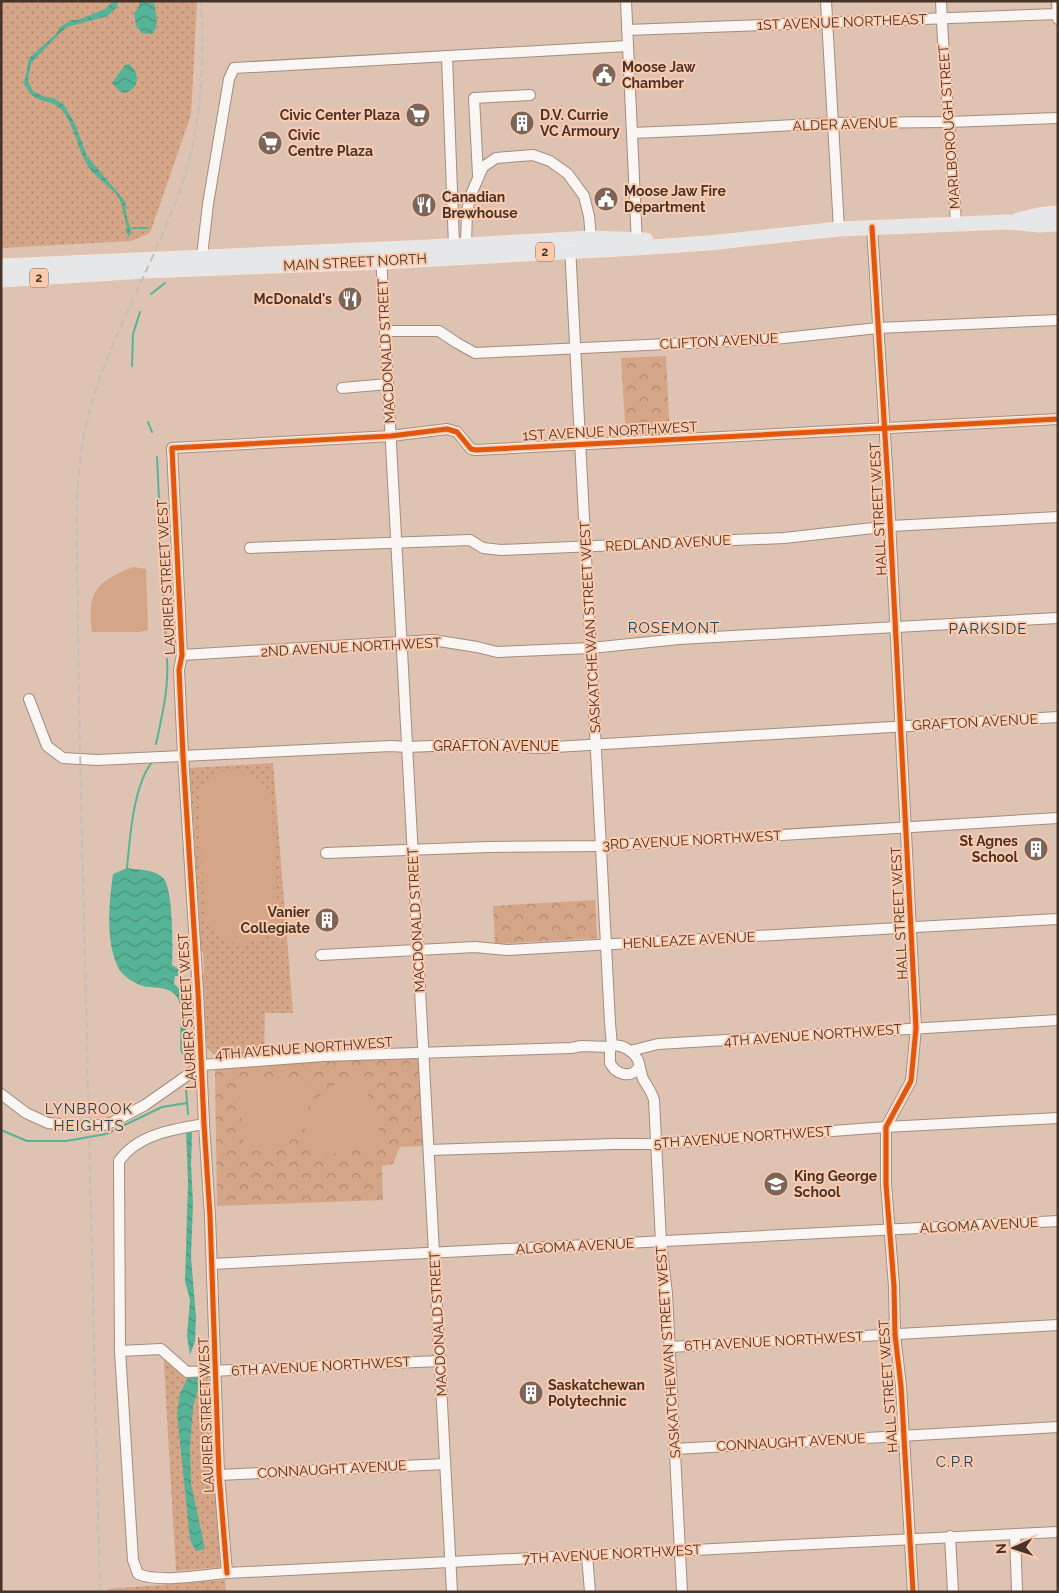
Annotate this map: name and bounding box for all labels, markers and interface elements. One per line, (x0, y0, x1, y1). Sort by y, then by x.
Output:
street label: 1ST AVENUE NORTHEAST (757, 11, 928, 33)
street label: MARLBOROUGH STREET (935, 44, 963, 210)
place label: Moose Jaw Chamber (622, 59, 696, 91)
public building icon: Moose Jaw Chamber (591, 62, 617, 88)
supermarket icon: Civic Center Plaza (405, 102, 431, 128)
place label: Civic Center Plaza (280, 107, 400, 123)
place label: D.V. Currie VC Armoury (540, 107, 620, 139)
building icon: D.V. Currie VC Armoury (509, 110, 535, 136)
street label: ALDER AVENUE (792, 114, 898, 134)
place label: Civic Centre Plaza (288, 127, 373, 159)
supermarket icon: Civic Centre Plaza (257, 130, 283, 156)
place label: Moose Jaw Fire Department (624, 183, 726, 215)
public building icon: Moose Jaw Fire Department (593, 186, 619, 212)
place label: Canadian Brewhouse (442, 189, 518, 221)
restaurant icon: Canadian Brewhouse (411, 192, 437, 218)
road number: 2 (536, 242, 554, 262)
street label: MAIN STREET NORTH (283, 250, 427, 274)
road number: 2 (30, 268, 48, 288)
street label: MACDONALD STREET (374, 278, 398, 424)
restaurant icon: McDonald's (337, 286, 363, 312)
place label: McDonald's (254, 291, 332, 307)
street label: CLIFTON AVENUE (659, 330, 779, 352)
street label: 1ST AVENUE NORTHWEST (522, 418, 698, 444)
street label: HALL STREET WEST (866, 441, 889, 576)
street label: LAURIER STREET WEST (154, 498, 178, 655)
street label: SASKATCHEWAN STREET WEST (576, 520, 604, 734)
street label: REDLAND AVENUE (605, 532, 731, 554)
district label: ROSEMONT (628, 619, 720, 637)
district label: PARKSIDE (949, 620, 1027, 638)
street label: 2ND AVENUE NORTHWEST (260, 634, 442, 660)
street label: GRAFTON AVENUE (912, 711, 1038, 733)
street label: GRAFTON AVENUE (433, 738, 559, 754)
street label: 3RD AVENUE NORTHWEST (602, 827, 782, 853)
place label: St Agnes School (959, 833, 1019, 865)
building icon: St Agnes School (1023, 836, 1049, 862)
street label: HALL STREET WEST (887, 845, 910, 980)
street label: MACDONALD STREET (404, 847, 428, 993)
place label: Vanier Collegiate (241, 904, 311, 936)
building icon: Vanier Collegiate (314, 907, 340, 933)
street label: HENLEAZE AVENUE (622, 929, 756, 951)
street label: LAURIER STREET WEST (175, 932, 199, 1089)
street label: 4TH AVENUE NORTHWEST (723, 1021, 903, 1049)
street label: 4TH AVENUE NORTHWEST (214, 1034, 394, 1062)
district label: LYNBROOK HEIGHTS (45, 1100, 133, 1135)
street label: 5TH AVENUE NORTHWEST (653, 1123, 833, 1151)
place label: King George School (794, 1168, 878, 1200)
school or university icon: King George School (763, 1171, 789, 1197)
street label: ALGOMA AVENUE (919, 1214, 1039, 1236)
street label: ALGOMA AVENUE (515, 1235, 635, 1257)
street label: SASKATCHEWAN STREET WEST (653, 1245, 683, 1459)
street label: MACDONALD STREET (426, 1251, 450, 1397)
street label: HALL STREET WEST (875, 1318, 901, 1453)
street label: 6TH AVENUE NORTHWEST (684, 1328, 865, 1354)
street label: LAURIER STREET WEST (195, 1336, 217, 1493)
street label: 6TH AVENUE NORTHWEST (231, 1353, 412, 1379)
place label: Saskatchewan Polytechnic (548, 1377, 645, 1409)
building icon: Saskatchewan Polytechnic (518, 1380, 544, 1406)
street label: CONNAUGHT AVENUE (716, 1430, 866, 1454)
district label: C.P.R (936, 1453, 974, 1471)
street label: CONNAUGHT AVENUE (257, 1457, 407, 1481)
north arrow (989, 1523, 1039, 1573)
street label: 7TH AVENUE NORTHWEST (522, 1541, 702, 1567)
text: N (993, 1543, 1009, 1554)

